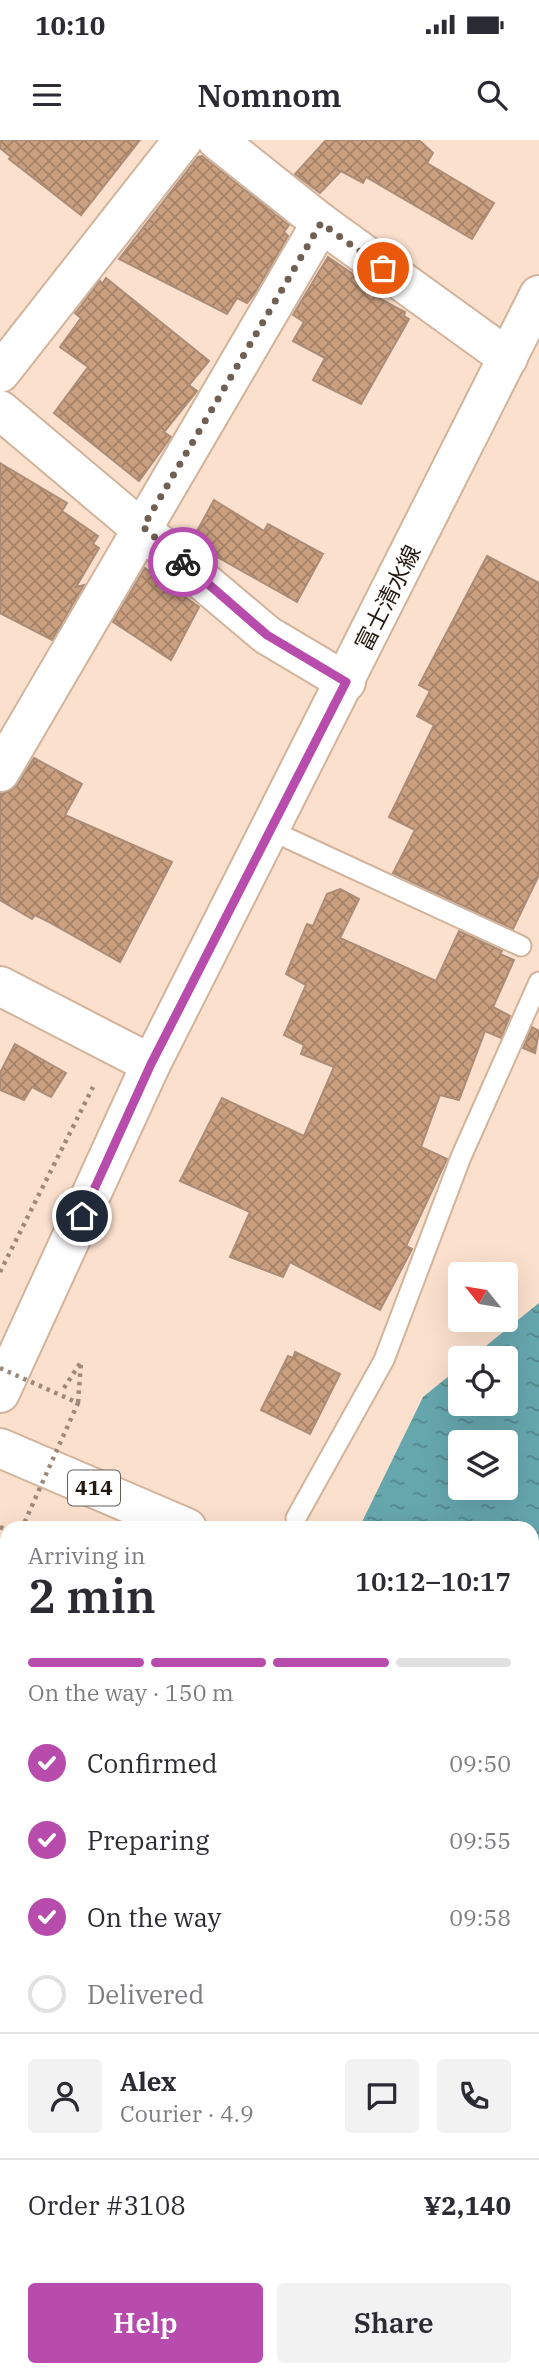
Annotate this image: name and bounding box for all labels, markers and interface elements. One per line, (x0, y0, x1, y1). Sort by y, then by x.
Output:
text: 10:10 (35, 8, 105, 42)
text: Nomnom (197, 74, 342, 116)
icon: menu (28, 76, 66, 114)
icon: search (473, 76, 511, 114)
pin (353, 238, 413, 298)
icon: bag (364, 249, 402, 287)
courier (148, 527, 218, 597)
street label: 富士清水線 (348, 540, 427, 656)
icon: bike (164, 543, 202, 581)
pin (52, 1186, 112, 1246)
icon: home (63, 1197, 101, 1235)
north arrow (448, 1262, 518, 1332)
map controls (448, 1262, 518, 1500)
button: locate (448, 1346, 518, 1416)
button: layers (448, 1430, 518, 1500)
road number: 414 (68, 1470, 120, 1506)
text: Arriving in (28, 1540, 145, 1570)
text: 10:12–10:17 (355, 1564, 511, 1598)
text: 2 min (28, 1566, 156, 1626)
text: On the way · 150 m (28, 1677, 234, 1707)
icon: check (28, 1744, 66, 1782)
text: Confirmed (87, 1746, 218, 1780)
text: 09:50 (449, 1748, 511, 1778)
icon: check (28, 1821, 66, 1859)
text: Preparing (87, 1823, 209, 1857)
text: 09:55 (449, 1825, 511, 1855)
icon: check (28, 1898, 66, 1936)
text: On the way (87, 1900, 221, 1934)
text: 09:58 (449, 1902, 511, 1932)
text: Delivered (87, 1977, 204, 2011)
button: person (28, 2059, 102, 2133)
button: chat (345, 2059, 419, 2133)
button: phone (437, 2059, 511, 2133)
text: Alex (120, 2064, 176, 2098)
text: Courier · 4.9 (120, 2098, 254, 2128)
text: Order #3108 (28, 2188, 186, 2222)
text: ¥2,140 (424, 2188, 511, 2222)
button: Help (28, 2283, 263, 2363)
button: Share (277, 2283, 511, 2363)

